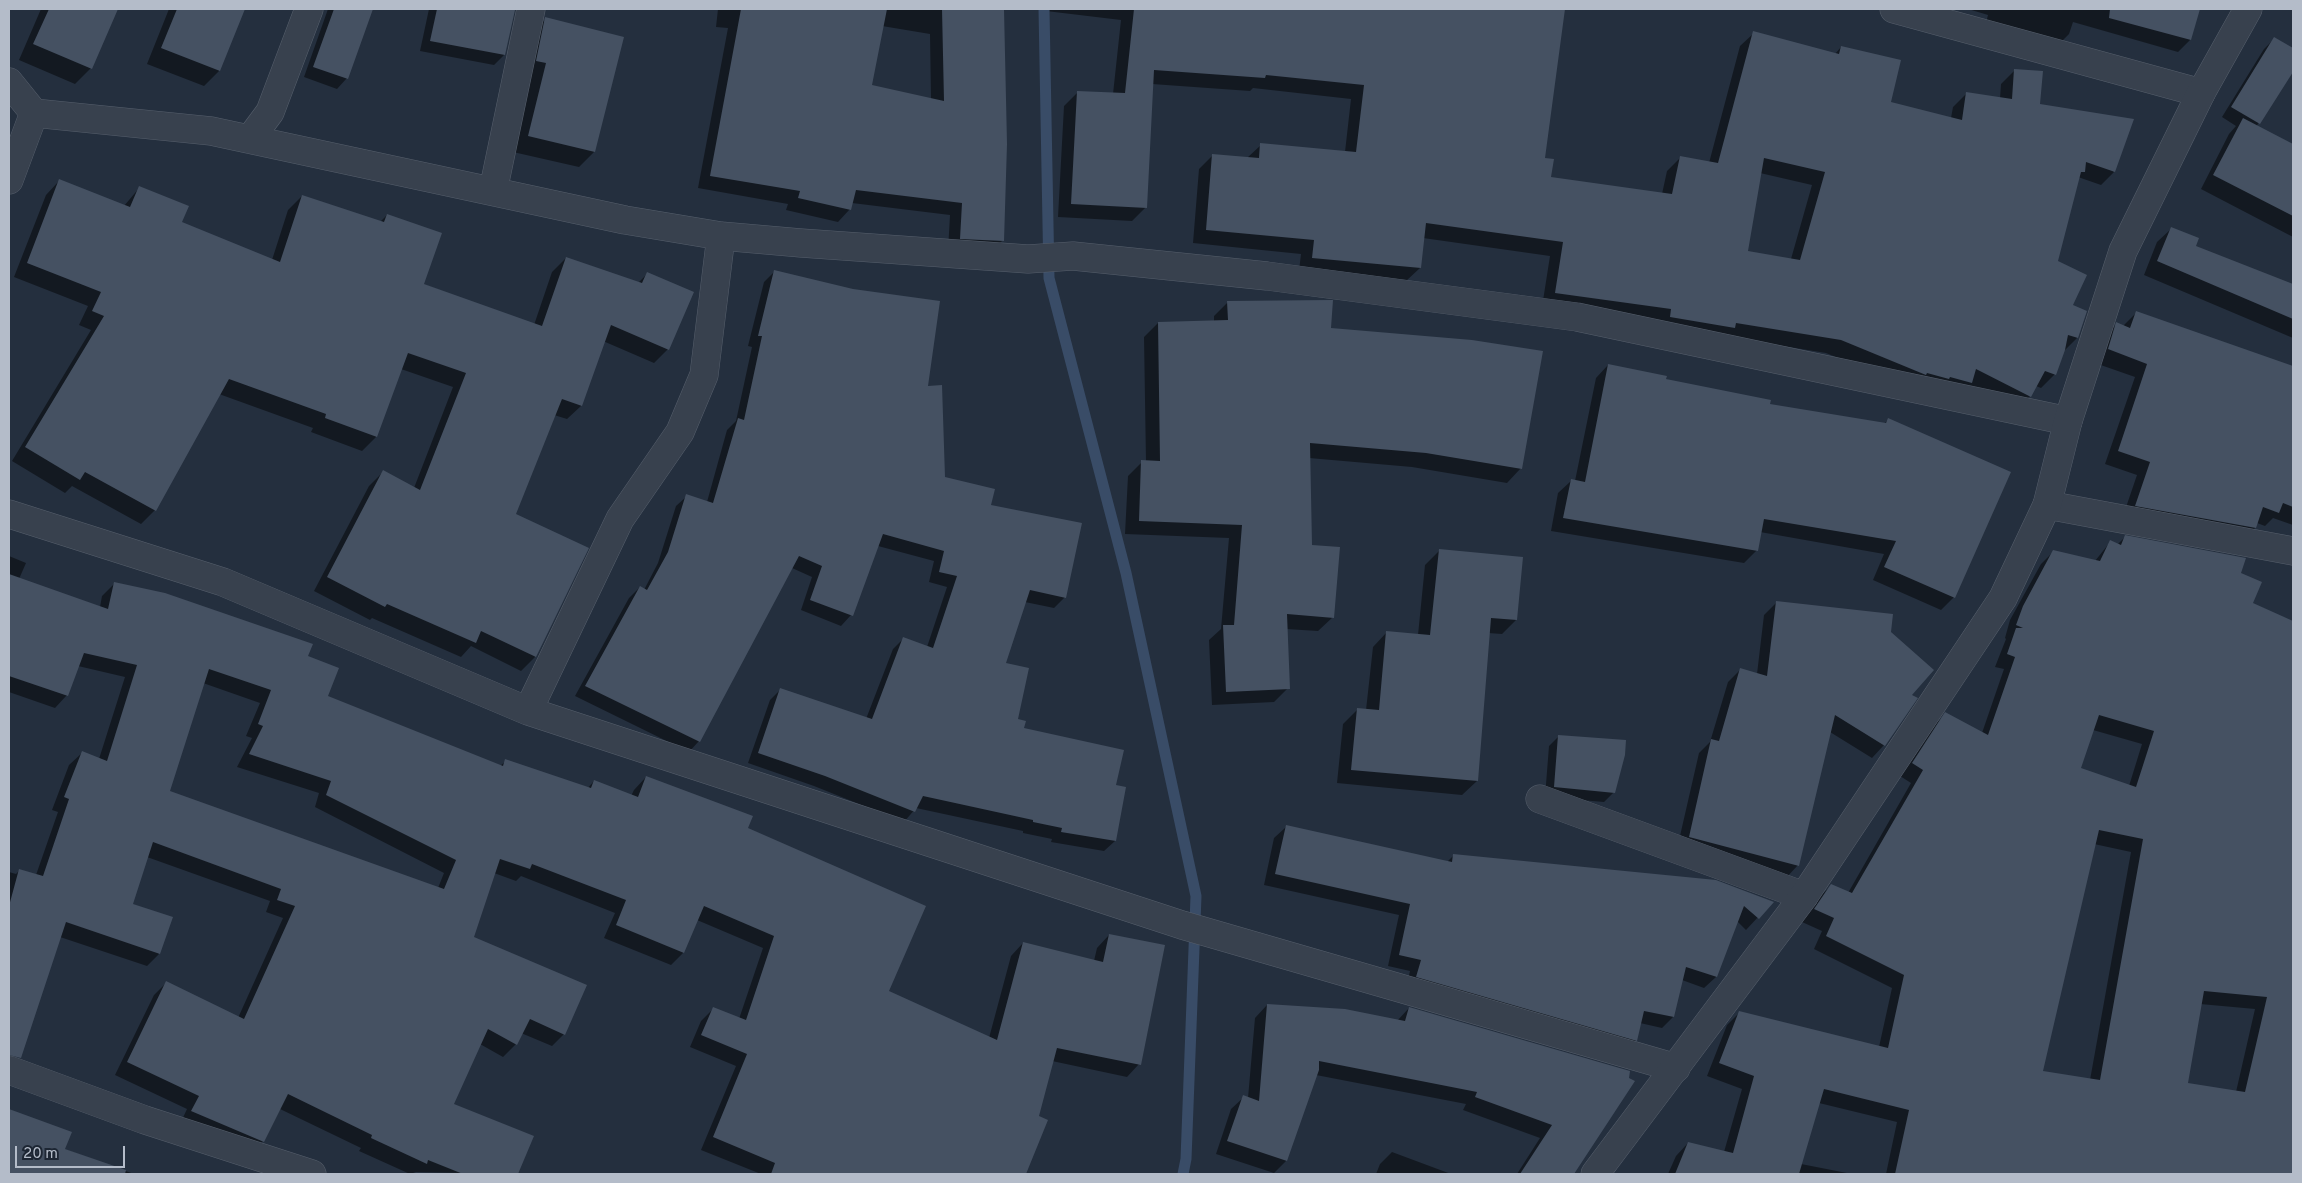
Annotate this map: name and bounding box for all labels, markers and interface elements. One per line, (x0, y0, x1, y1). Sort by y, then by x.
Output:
scale bar (18, 1136, 128, 1168)
text: 20 m (23, 1145, 58, 1164)

